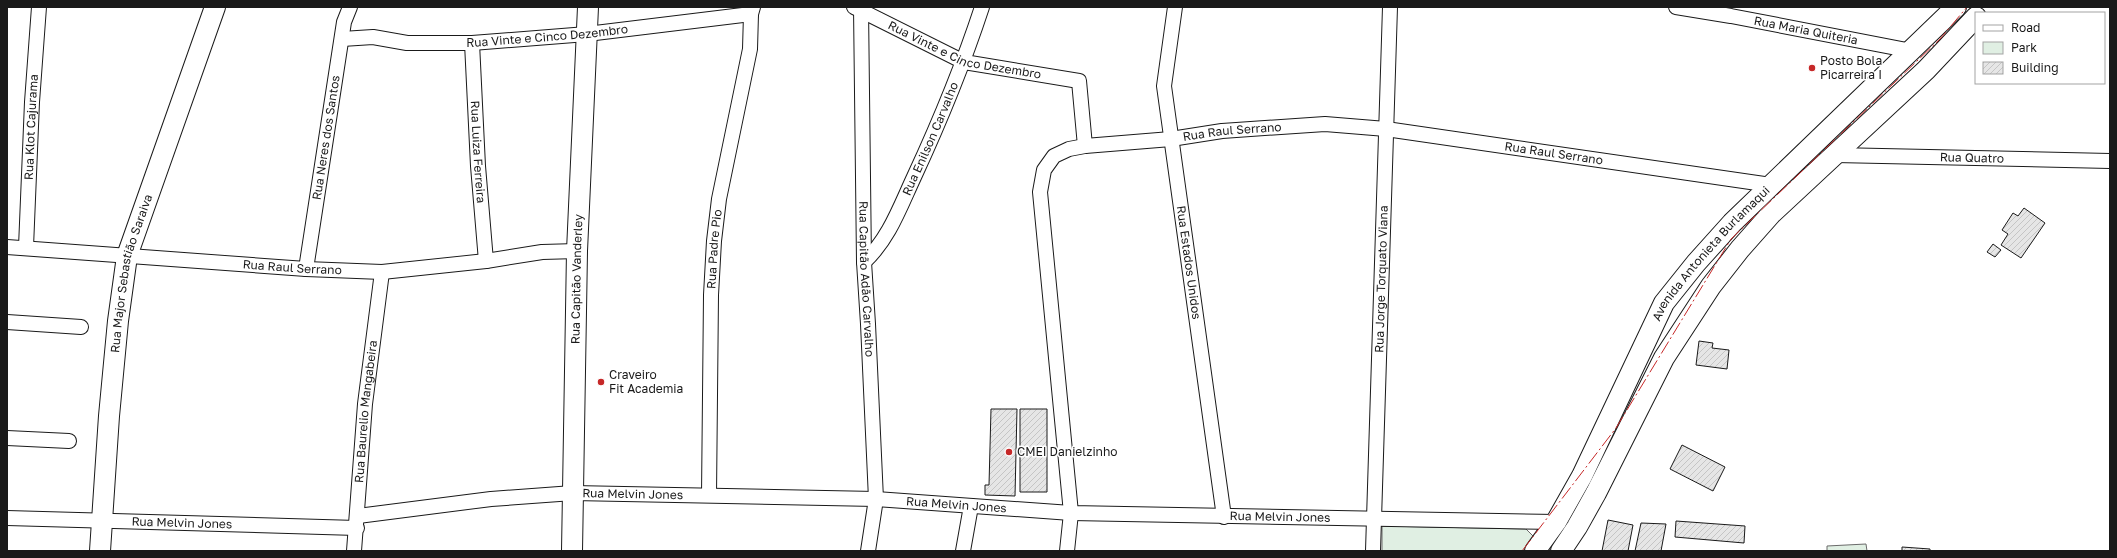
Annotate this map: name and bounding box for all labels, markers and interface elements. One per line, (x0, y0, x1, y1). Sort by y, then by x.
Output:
legend (1975, 12, 2105, 84)
street label: Rua Maria Quiteria (1753, 13, 1859, 47)
street label: Rua Vinte e Cinco Dezembro (886, 17, 1042, 82)
text: Road (2011, 20, 2040, 35)
street label: Rua Vinte e Cinco Dezembro (466, 21, 629, 50)
text: Park (2011, 40, 2037, 55)
place label: Posto Bola Picarreira I (1820, 53, 1882, 82)
text: Building (2011, 60, 2059, 75)
marker: Posto Bola Picarreira I (1807, 63, 1817, 73)
street label: Rua Klot Cajurama (21, 74, 41, 180)
street label: Rua Neres dos Santos (309, 74, 343, 201)
street label: Rua Enilson Carvalho (899, 80, 961, 198)
street label: Rua Luiza Ferreira (468, 100, 489, 204)
street label: Rua Raul Serrano (1182, 119, 1282, 144)
street label: Rua Raul Serrano (1504, 138, 1604, 167)
street label: Rua Quatro (1940, 149, 2004, 166)
street label: Avenida Antonieta Burlamaqui (1649, 183, 1773, 323)
street label: Rua Major Sebastião Saraiva (107, 192, 155, 354)
street label: Rua Capitão Adão Carvalho (856, 201, 877, 357)
street label: Rua Estados Unidos (1174, 205, 1204, 320)
street label: Rua Jorge Torquato Viana (1371, 205, 1391, 353)
street label: Rua Padre Pio (703, 208, 725, 289)
street label: Rua Capitão Vanderley (567, 213, 586, 344)
street label: Rua Raul Serrano (242, 256, 342, 277)
street label: Rua Baurelio Mangabeira (351, 339, 380, 483)
place label: Craveiro Fit Academia (609, 367, 683, 396)
marker: Craveiro Fit Academia (596, 377, 606, 387)
place label: CMEI Danielzinho (1017, 444, 1118, 459)
marker: CMEI Danielzinho (1004, 447, 1014, 457)
street label: Rua Melvin Jones (582, 485, 683, 502)
street label: Rua Melvin Jones (906, 493, 1007, 515)
street label: Rua Melvin Jones (1230, 508, 1331, 525)
street label: Rua Melvin Jones (131, 514, 233, 531)

